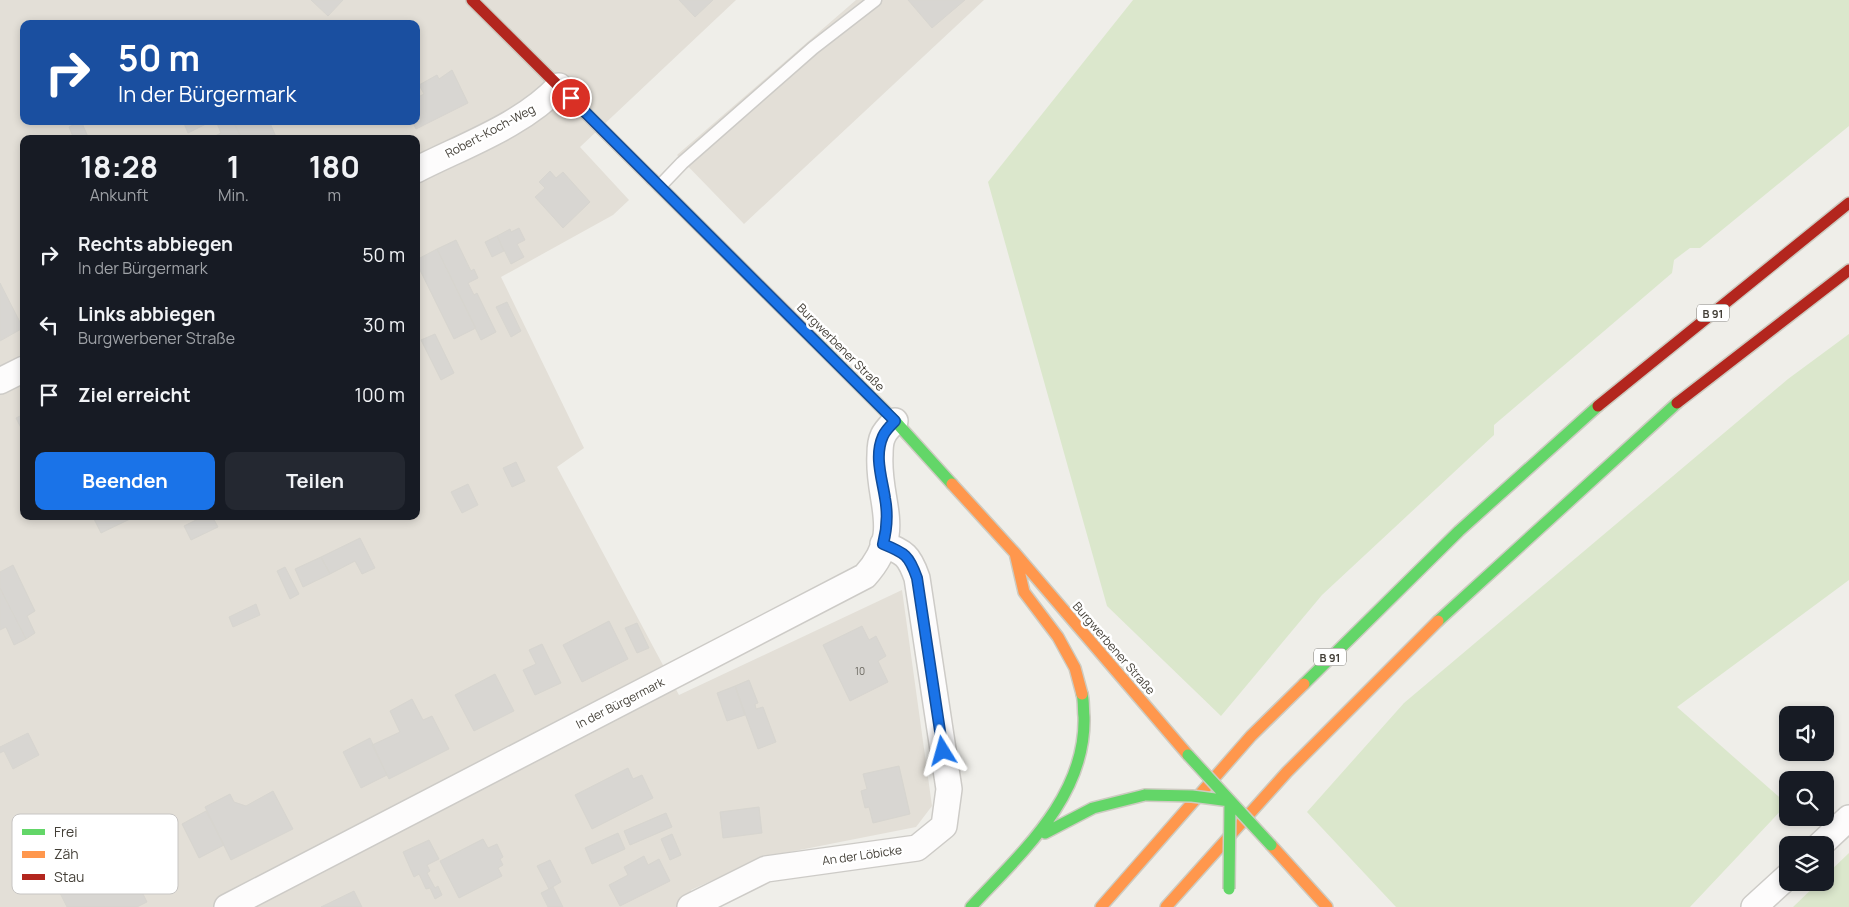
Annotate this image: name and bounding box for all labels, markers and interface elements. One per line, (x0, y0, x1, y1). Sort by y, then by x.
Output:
text: 50 m (118, 34, 200, 82)
icon: right (35, 40, 100, 105)
pin (550, 77, 592, 119)
text: In der Bürgermark (118, 79, 296, 109)
icon: arrive (557, 84, 585, 112)
street label: Robert-Koch-Weg (442, 100, 538, 162)
text: 18:28 (80, 146, 158, 187)
text: 1 (227, 146, 240, 187)
text: 180 (309, 146, 360, 187)
text: Ankunft (90, 184, 148, 206)
text: Min. (218, 184, 249, 206)
text: m (328, 184, 341, 206)
text: Rechts abbiegen (78, 231, 233, 257)
icon: right (35, 241, 63, 269)
text: 50 m (363, 242, 405, 268)
text: In der Bürgermark (78, 257, 208, 279)
street label: Burgwerbener Straße (793, 299, 889, 395)
text: Links abbiegen (78, 301, 215, 327)
road number: B 91 (1697, 304, 1729, 322)
icon: left (35, 311, 63, 339)
text: 30 m (363, 312, 405, 338)
text: Burgwerbener Straße (78, 327, 235, 349)
icon: arrive (35, 381, 63, 409)
text: Ziel erreicht (78, 382, 191, 408)
text: 100 m (354, 382, 405, 408)
button: Beenden (35, 452, 215, 510)
button: Teilen (225, 452, 405, 510)
street label: Burgwerbener Straße (1069, 598, 1159, 698)
road number: B 91 (1314, 649, 1346, 666)
house number: 10 (855, 664, 865, 678)
street label: In der Bürgermark (573, 673, 668, 733)
map controls (1779, 706, 1834, 891)
button: sound (1779, 706, 1834, 761)
position arrow (916, 724, 968, 776)
button: search (1779, 771, 1834, 826)
legend (12, 814, 178, 894)
text: Frei (54, 822, 77, 841)
button: layers (1779, 836, 1834, 891)
street label: An der Löbicke (821, 841, 903, 869)
text: Zäh (54, 844, 79, 863)
text: Stau (54, 867, 84, 886)

